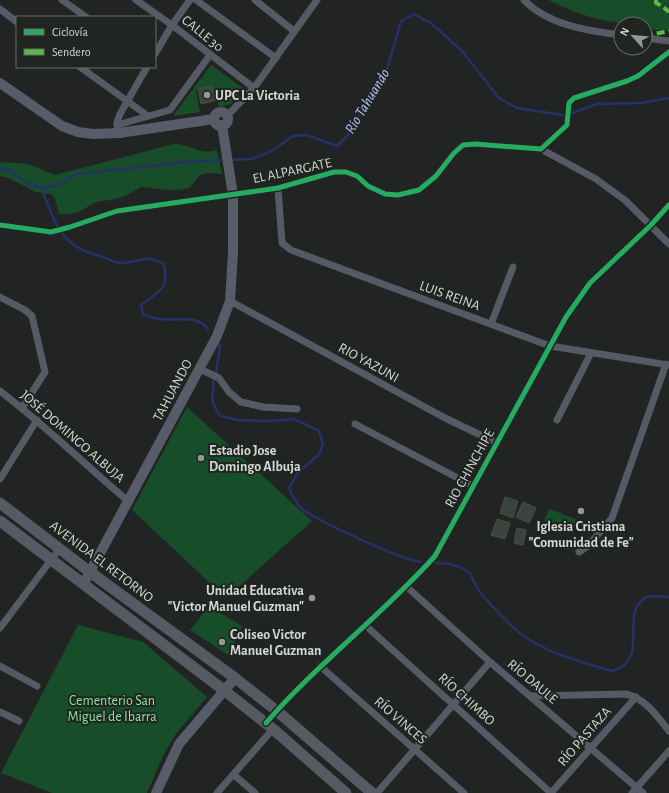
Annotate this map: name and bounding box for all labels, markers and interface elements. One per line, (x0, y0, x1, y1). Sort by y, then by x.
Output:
street label: CALLE 30 (179, 13, 226, 55)
legend (16, 16, 156, 68)
north arrow (613, 16, 653, 56)
text: Ciclovía (52, 26, 88, 38)
text: N (618, 26, 631, 38)
text: Sendero (52, 46, 91, 58)
water label: Río Tahuando (342, 66, 393, 136)
place label: UPC La Victoria (215, 89, 300, 103)
marker: UPC La Victoria (202, 90, 212, 100)
street label: EL ALPARGATE (251, 156, 333, 186)
street label: LUIS REINA (418, 279, 482, 313)
street label: RIO YAZUNI (336, 341, 401, 385)
street label: TAHUANDO (151, 357, 195, 424)
street label: JOSÉ DOMINGO ALBUJA (18, 386, 129, 486)
street label: RIO CHINCHIPE (443, 427, 497, 510)
place label: Estadio Jose Domingo Albuja (209, 444, 301, 474)
marker: Estadio Jose Domingo Albuja (196, 453, 206, 463)
marker: Iglesia Cristiana "Comunidad de Fe" (576, 506, 586, 516)
street label: AVENIDA EL RETORNO (47, 518, 156, 605)
place label: Iglesia Cristiana "Comunidad de Fe" (528, 520, 634, 550)
place label: Unidad Educativa "Victor Manuel Guzman" (167, 584, 304, 614)
marker: Unidad Educativa "Victor Manuel Guzman" (307, 593, 317, 603)
place label: Coliseo Victor Manuel Guzman (230, 628, 321, 658)
marker: Coliseo Victor Manuel Guzman (217, 637, 227, 647)
street label: RÍO DAULE (505, 655, 562, 707)
street label: RÍO CHIMBO (435, 669, 499, 729)
street label: RÍO VINCES (372, 692, 431, 747)
park label: Cementerio San Miguel de Ibarra (67, 694, 157, 724)
street label: RÍO PASTAZA (553, 702, 614, 769)

